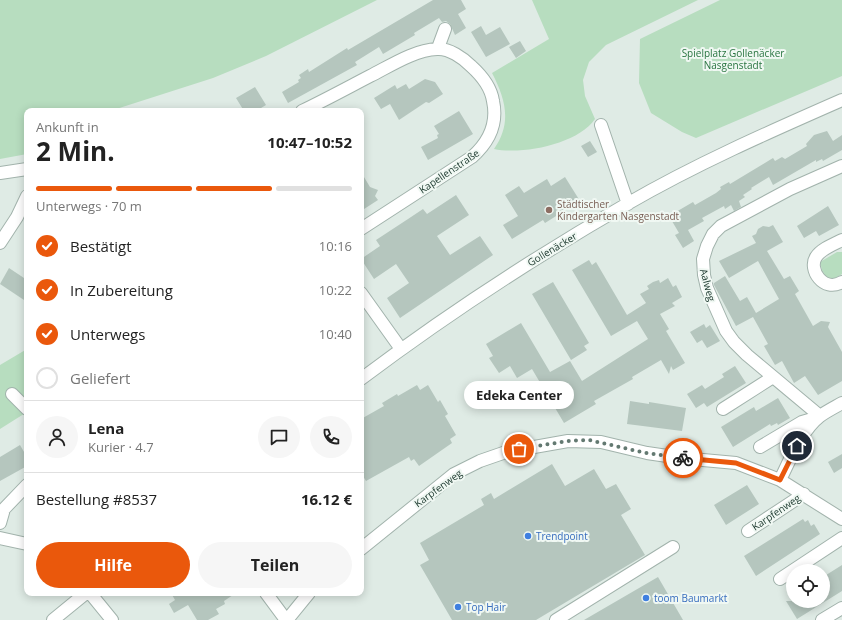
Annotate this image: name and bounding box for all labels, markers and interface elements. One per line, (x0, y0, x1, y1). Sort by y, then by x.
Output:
park label: Spielplatz Gollenäcker Nasgenstadt (682, 46, 784, 72)
text: Ankunft in (36, 118, 99, 136)
text: 10:47–10:52 (267, 132, 352, 152)
text: 2 Min. (36, 133, 115, 169)
street label: Kapellenstraße (416, 145, 482, 196)
text: Unterwegs · 70 m (36, 197, 142, 215)
place label: Städtischer Kindergarten Nasgenstadt (557, 197, 680, 223)
marker: Städtischer Kindergarten Nasgenstadt (544, 205, 554, 215)
street label: Gollenäcker (525, 229, 579, 269)
icon: check (36, 235, 58, 257)
text: Bestätigt (70, 236, 132, 256)
text: 10:16 (319, 237, 352, 255)
street label: Aalweg (697, 267, 719, 303)
icon: check (36, 279, 58, 301)
text: In Zubereitung (70, 280, 173, 300)
text: 10:22 (319, 281, 352, 299)
icon: check (36, 323, 58, 345)
text: Unterwegs (70, 324, 145, 344)
text: 10:40 (319, 325, 352, 343)
text: Geliefert (70, 368, 130, 388)
callout: Edeka Center (464, 381, 574, 409)
text: Edeka Center (476, 386, 562, 404)
button: person (36, 416, 78, 458)
button: chat (258, 416, 300, 458)
button: phone (310, 416, 352, 458)
text: Lena (88, 418, 124, 438)
pin (780, 429, 814, 463)
pin (502, 432, 536, 466)
icon: home (786, 435, 808, 457)
text: Kurier · 4.7 (88, 438, 154, 456)
icon: bag (508, 438, 530, 460)
courier (663, 438, 703, 478)
icon: bike (672, 447, 694, 469)
street label: Karpfenweg (411, 466, 465, 510)
text: Bestellung #8537 (36, 489, 157, 509)
text: 16.12 € (301, 489, 352, 509)
street label: Karpfenweg (749, 490, 804, 533)
place label: Trendpoint (536, 529, 588, 543)
marker: Trendpoint (523, 531, 533, 541)
button: Hilfe (36, 542, 190, 588)
button: Teilen (198, 542, 352, 588)
map controls (786, 564, 830, 608)
button: locate (786, 564, 830, 608)
place label: toom Baumarkt (654, 591, 728, 605)
marker: toom Baumarkt (641, 593, 651, 603)
place label: Top Hair (466, 600, 506, 614)
marker: Top Hair (453, 602, 463, 612)

